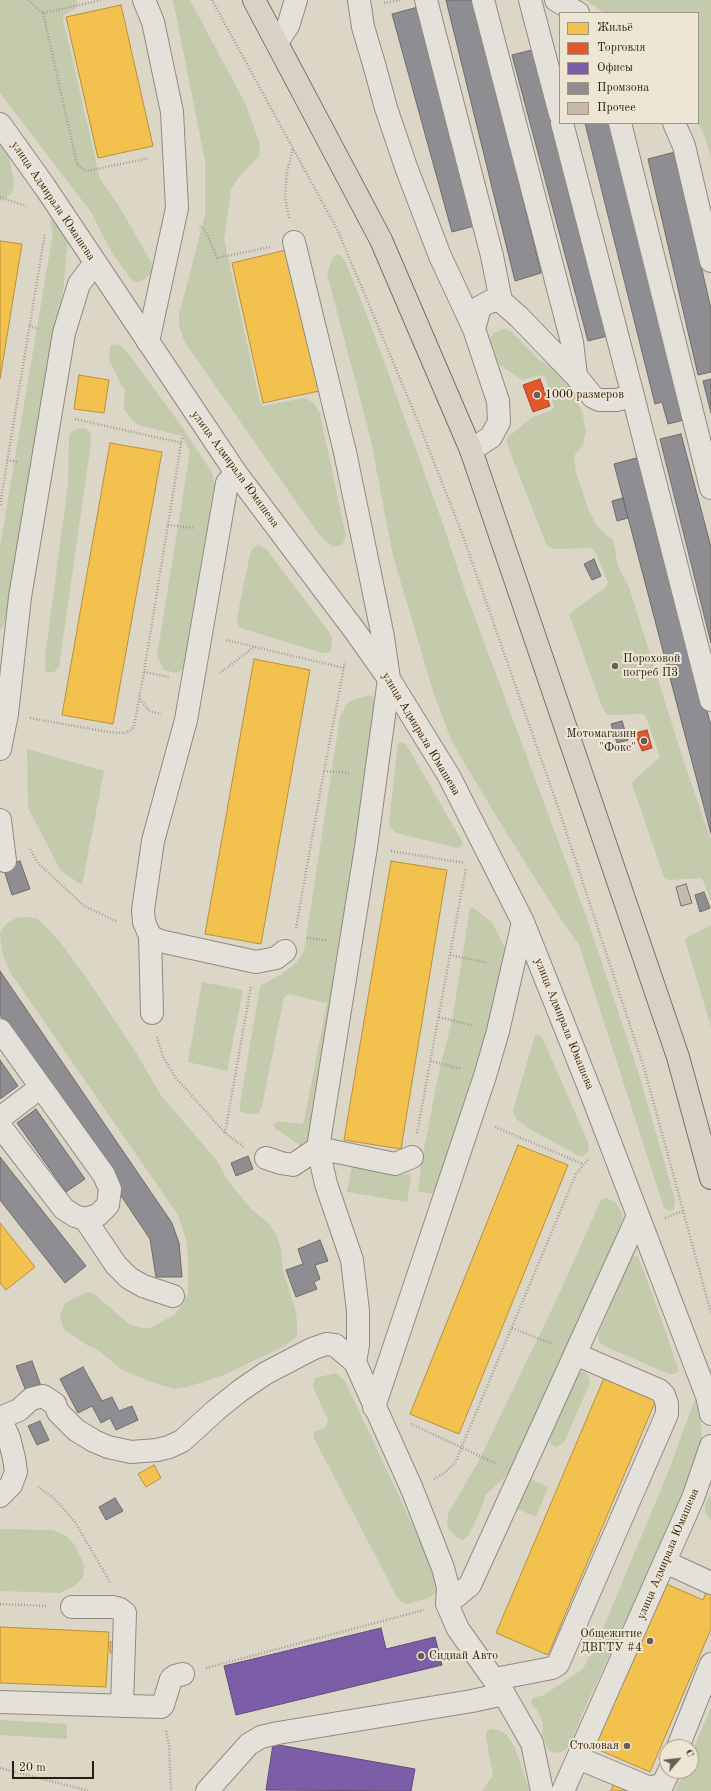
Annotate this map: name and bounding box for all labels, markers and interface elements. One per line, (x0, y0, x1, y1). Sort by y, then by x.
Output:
legend (559, 12, 699, 124)
text: Жильё (597, 22, 633, 34)
text: Торговля (597, 42, 646, 54)
text: Офисы (597, 62, 633, 74)
text: Промзона (597, 82, 649, 94)
text: Прочее (597, 102, 636, 114)
street label: улица Адмирала Юмашева (8, 138, 98, 264)
place label: 1000 размеров (545, 388, 624, 402)
marker: 1000 размеров (532, 390, 542, 400)
street label: улица Адмирала Юмашева (188, 408, 282, 530)
place label: Пороховой погреб П3 (623, 652, 680, 680)
marker: Пороховой погреб П3 (610, 661, 620, 671)
street label: улица Адмирала Юмашева (378, 670, 464, 798)
place label: Мотомагазин "Фокс" (567, 727, 636, 755)
marker: Мотомагазин "Фокс" (639, 736, 649, 746)
street label: улица Адмирала Юмашева (531, 956, 597, 1092)
street label: улица Адмирала Юмашева (634, 1486, 702, 1622)
place label: Общежитие ДВГТУ #4 (580, 1627, 642, 1655)
marker: Общежитие ДВГТУ #4 (645, 1636, 655, 1646)
place label: Cидиай Авто (429, 1649, 498, 1663)
marker: Cидиай Авто (416, 1651, 426, 1661)
place label: Столовая (569, 1739, 619, 1753)
north arrow (659, 1739, 699, 1779)
marker: Столовая (622, 1741, 632, 1751)
text: С (683, 1748, 696, 1759)
scale bar (14, 1753, 96, 1779)
text: 20 m (19, 1762, 46, 1774)

